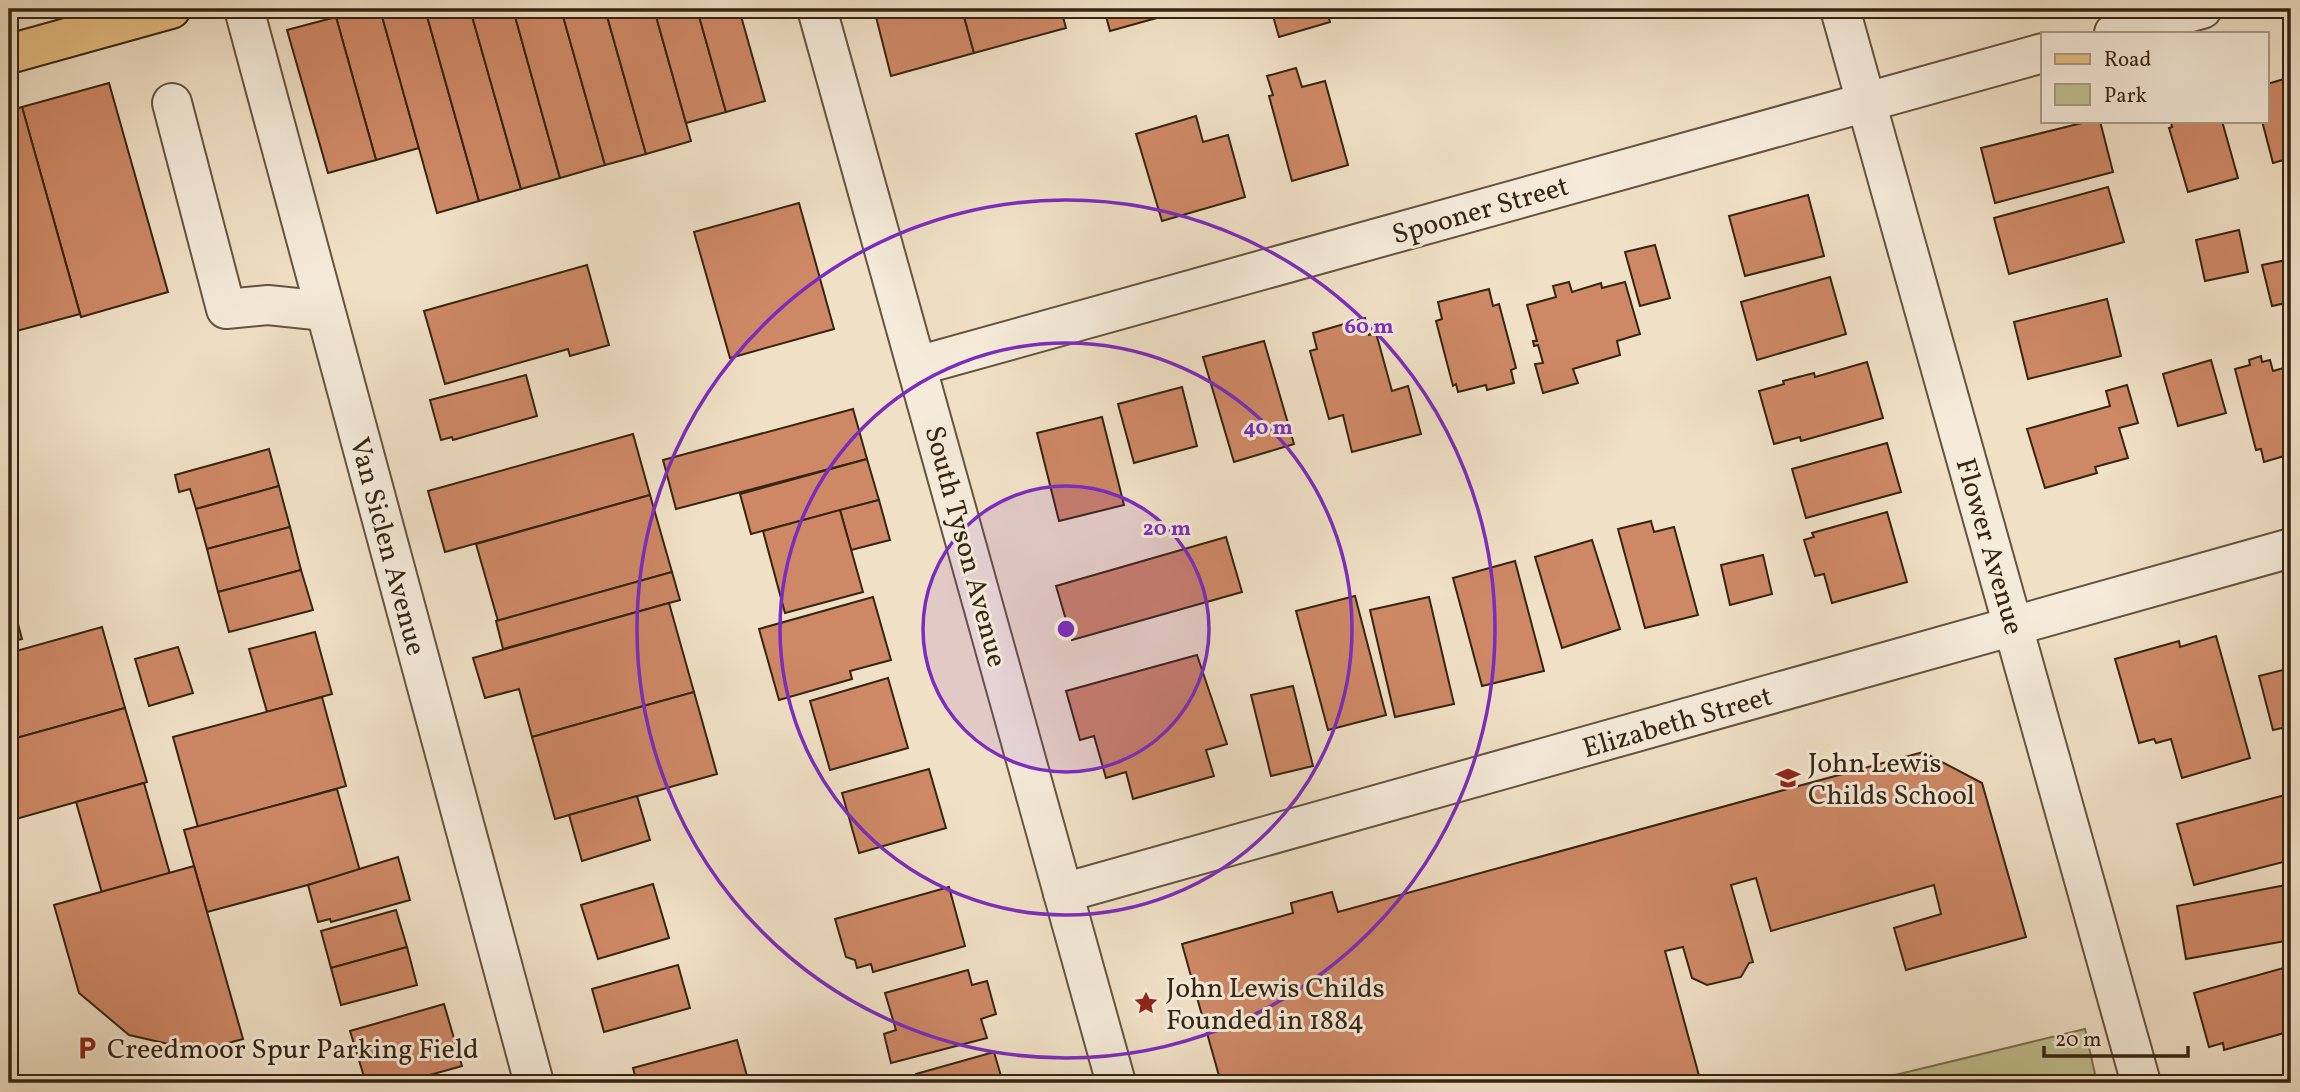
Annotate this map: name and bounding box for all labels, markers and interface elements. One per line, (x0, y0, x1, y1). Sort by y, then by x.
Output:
legend (2041, 32, 2268, 122)
text: Road (2104, 46, 2151, 75)
text: Park (2104, 82, 2147, 111)
street label: Spooner Street (1388, 168, 1574, 255)
text: 60 m (1345, 313, 1393, 342)
text: 40 m (1243, 414, 1293, 443)
street label: South Tyson Avenue (914, 422, 1016, 672)
street label: Van Siclen Avenue (339, 433, 434, 660)
street label: Flower Avenue (1945, 454, 2032, 640)
text: 20 m (1143, 515, 1191, 544)
centre of rings (1054, 617, 1078, 641)
street label: Elizabeth Street (1578, 678, 1777, 769)
place label: John Lewis Childs School (1808, 745, 1975, 816)
school or university icon: John Lewis Childs School (1774, 764, 1802, 792)
place label: John Lewis Childs Founded in 1884 (1166, 970, 1385, 1041)
place icon: John Lewis Childs Founded in 1884 (1132, 989, 1160, 1017)
scale bar (2044, 1015, 2188, 1059)
text: 20 m (2055, 1026, 2101, 1055)
place label: Creedmoor Spur Parking Field (107, 1031, 479, 1070)
parking icon: Creedmoor Spur Parking Field (73, 1034, 101, 1062)

